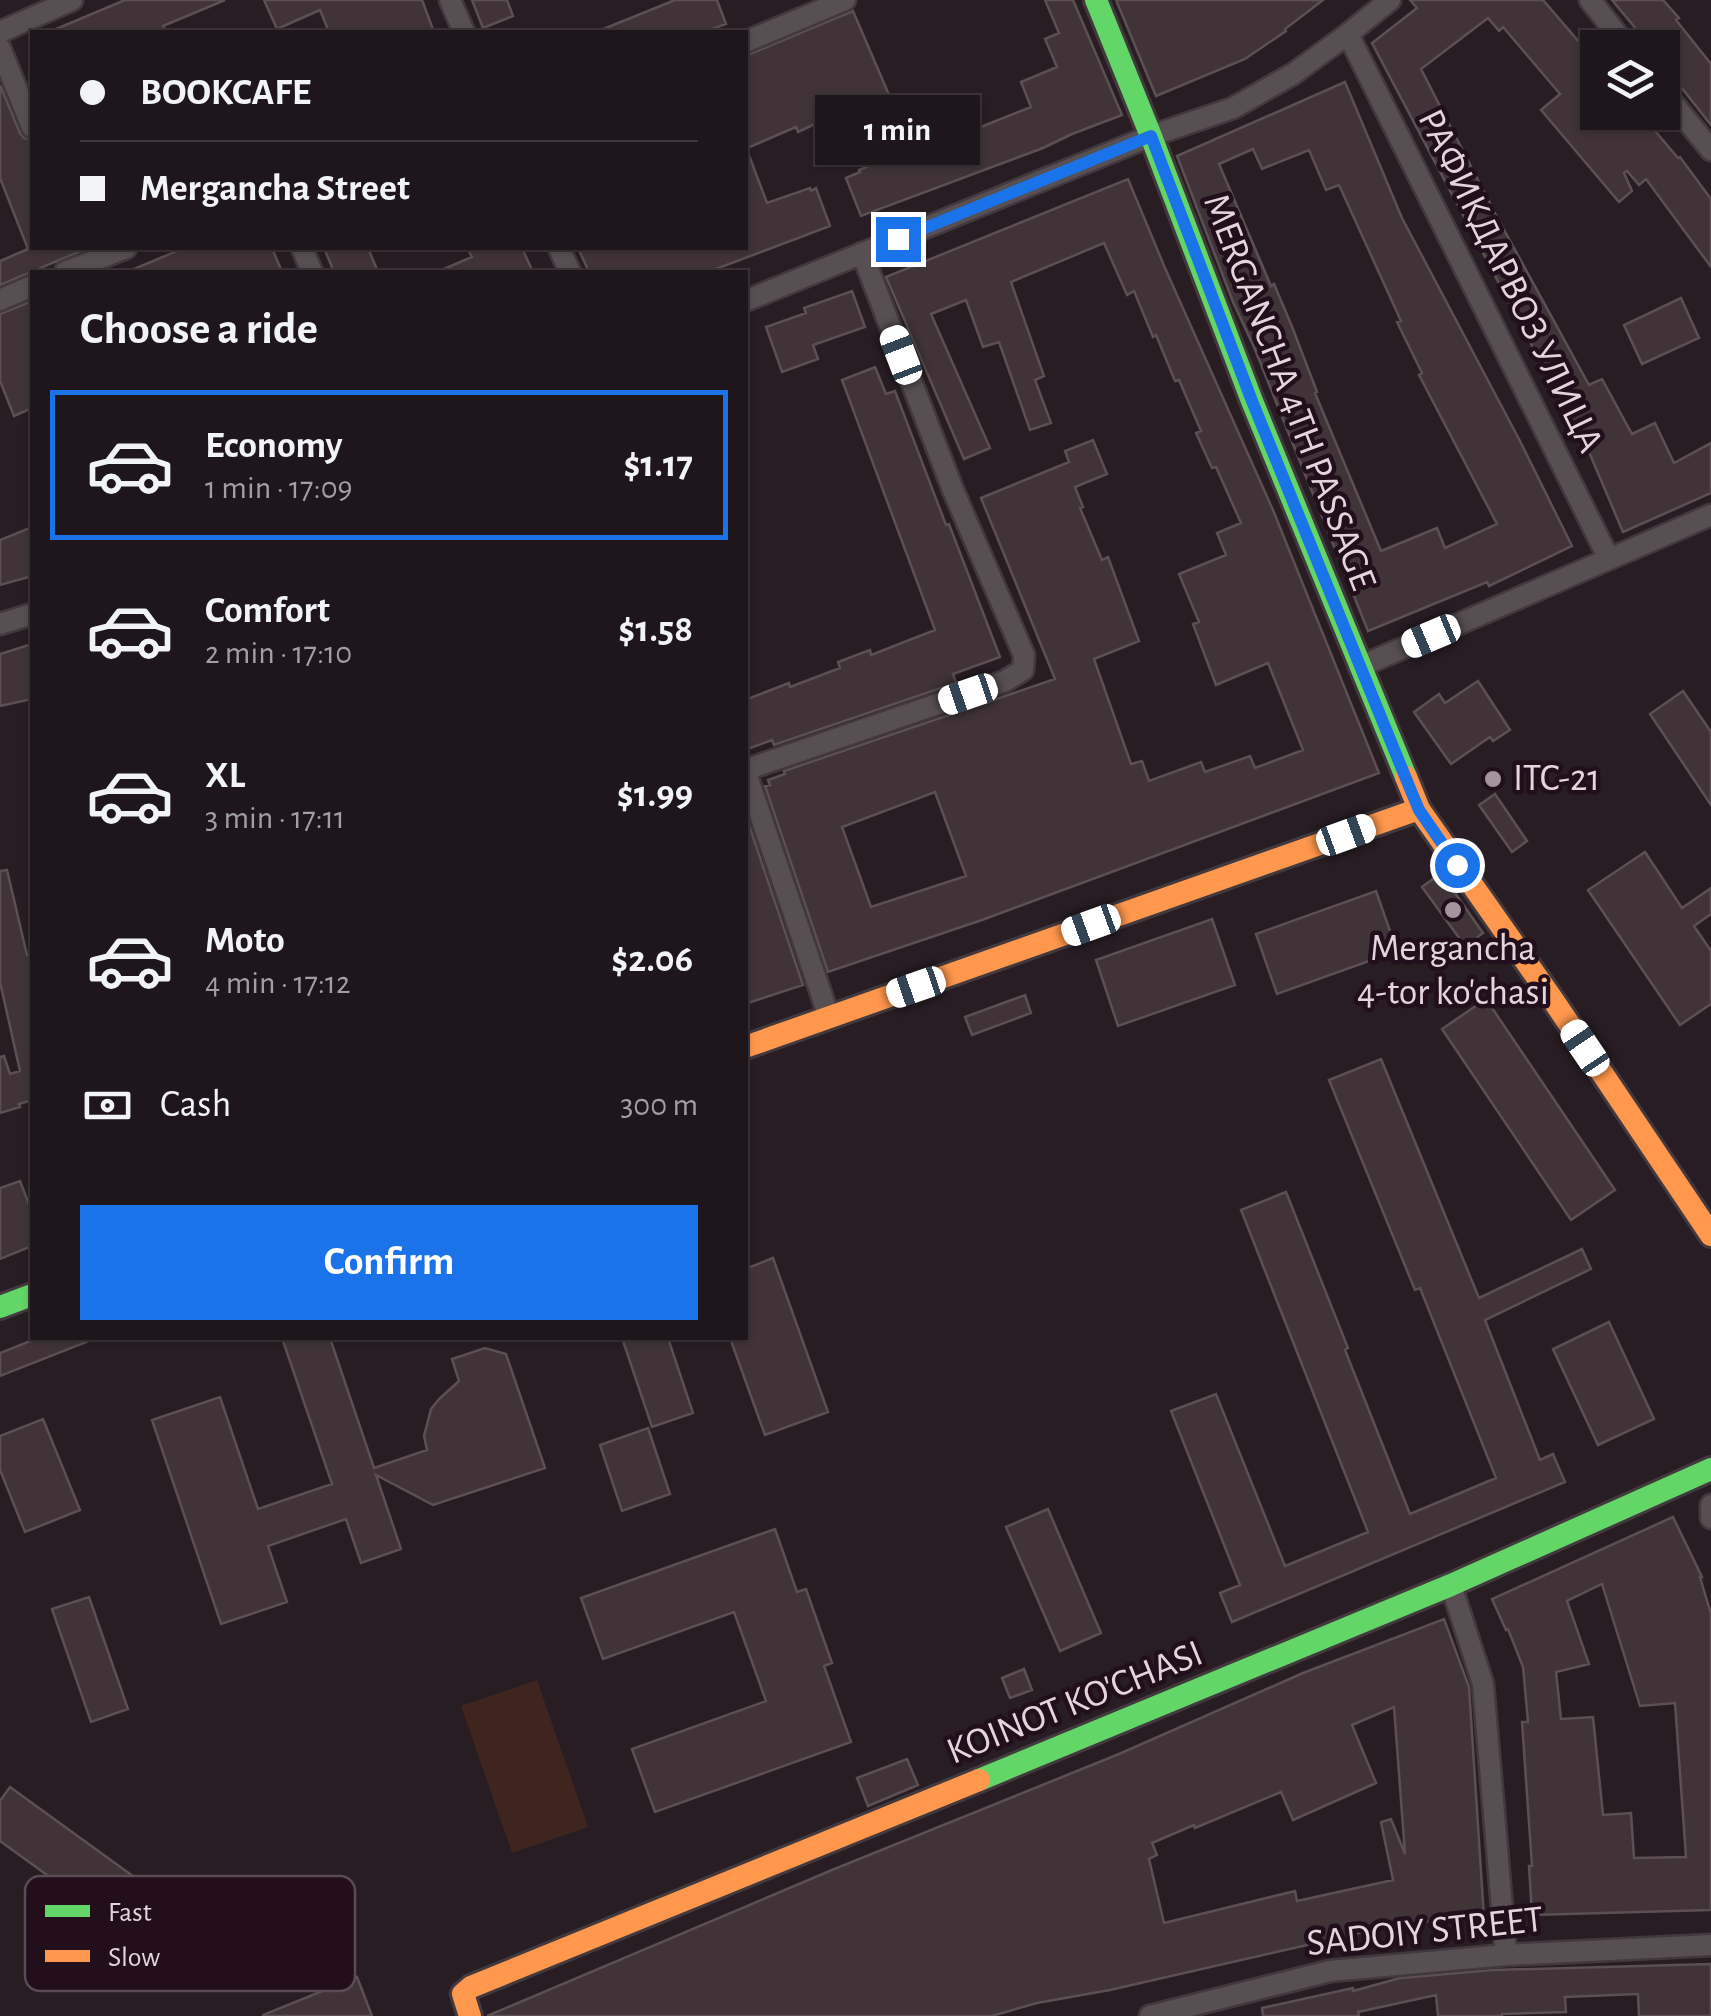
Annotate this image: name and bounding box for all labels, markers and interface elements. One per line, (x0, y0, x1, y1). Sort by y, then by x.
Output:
map controls (1580, 30, 1680, 130)
button: layers (1580, 30, 1680, 130)
text: BOOKCAFE (140, 74, 311, 112)
callout: 1 min (816, 94, 980, 164)
street label: РАФИКДАРВОЗ УЛИЦА (1410, 103, 1610, 459)
text: 1 min (864, 114, 931, 146)
text: Mergancha Street (140, 170, 410, 208)
street label: MERGANCHA 4TH PASSAGE (1196, 189, 1382, 595)
route end (876, 217, 921, 262)
text: Choose a ride (80, 307, 318, 352)
car (876, 322, 926, 388)
icon: car (85, 420, 175, 510)
text: Economy (205, 427, 343, 465)
text: $1.17 (623, 446, 693, 484)
text: 1 min · 17:09 (205, 472, 353, 504)
icon: car (85, 585, 175, 675)
text: Comfort (205, 592, 330, 630)
car (1398, 610, 1464, 662)
text: $1.58 (618, 611, 693, 649)
text: 2 min · 17:10 (205, 637, 352, 669)
car (935, 670, 1001, 718)
icon: car (85, 750, 175, 840)
text: XL (205, 757, 245, 795)
place label: ITC-21 (1513, 760, 1600, 798)
marker: ITC-21 (1482, 768, 1504, 790)
text: $1.99 (617, 776, 693, 814)
text: 3 min · 17:11 (205, 802, 345, 834)
car (1313, 811, 1379, 859)
route start (1435, 843, 1480, 888)
marker: Mergancha 4-tor ko'chasi (1442, 899, 1464, 921)
car (1058, 901, 1124, 949)
icon: car (85, 915, 175, 1005)
text: Moto (205, 922, 285, 960)
place label: Mergancha 4-tor ko'chasi (1357, 930, 1549, 1012)
text: $2.06 (611, 941, 693, 979)
car (883, 963, 949, 1011)
text: 4 min · 17:12 (205, 967, 351, 999)
car (1556, 1015, 1614, 1081)
icon: cash (80, 1078, 135, 1133)
text: Cash (160, 1086, 231, 1124)
text: 300 m (620, 1089, 698, 1121)
button: Confirm (80, 1205, 698, 1320)
street label: KOINOT KO'CHASI (942, 1634, 1208, 1772)
legend (25, 1876, 355, 1991)
text: Fast (108, 1899, 152, 1927)
street label: SADOIY STREET (1305, 1901, 1545, 1963)
text: Slow (108, 1944, 160, 1972)

